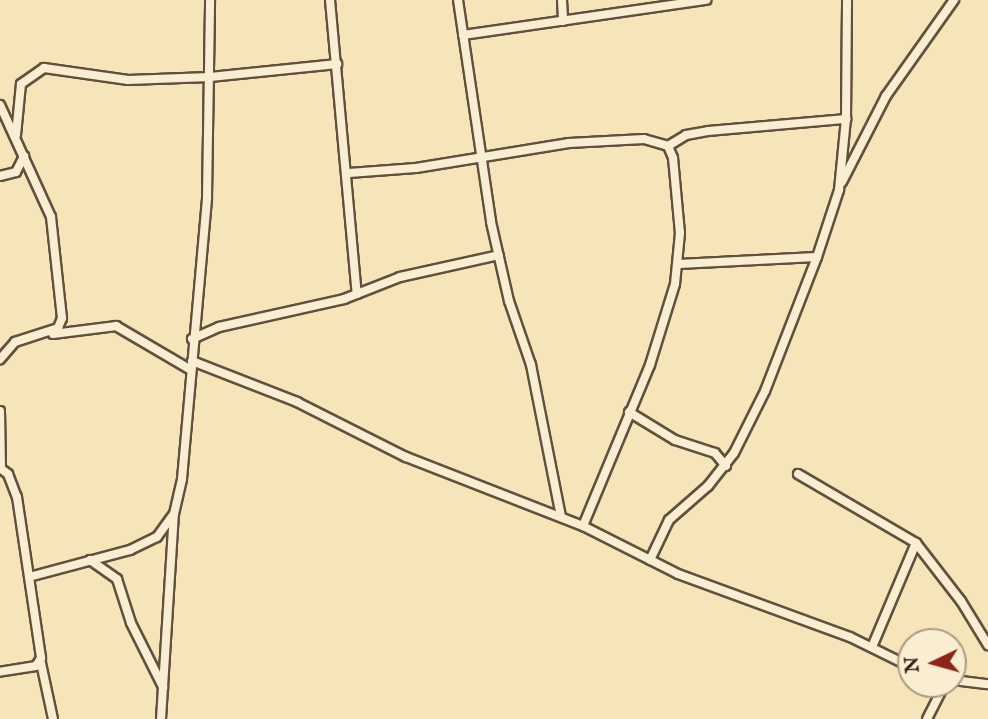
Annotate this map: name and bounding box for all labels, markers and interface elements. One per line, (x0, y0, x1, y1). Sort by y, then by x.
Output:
north arrow (897, 628, 967, 698)
text: N (900, 655, 926, 674)

